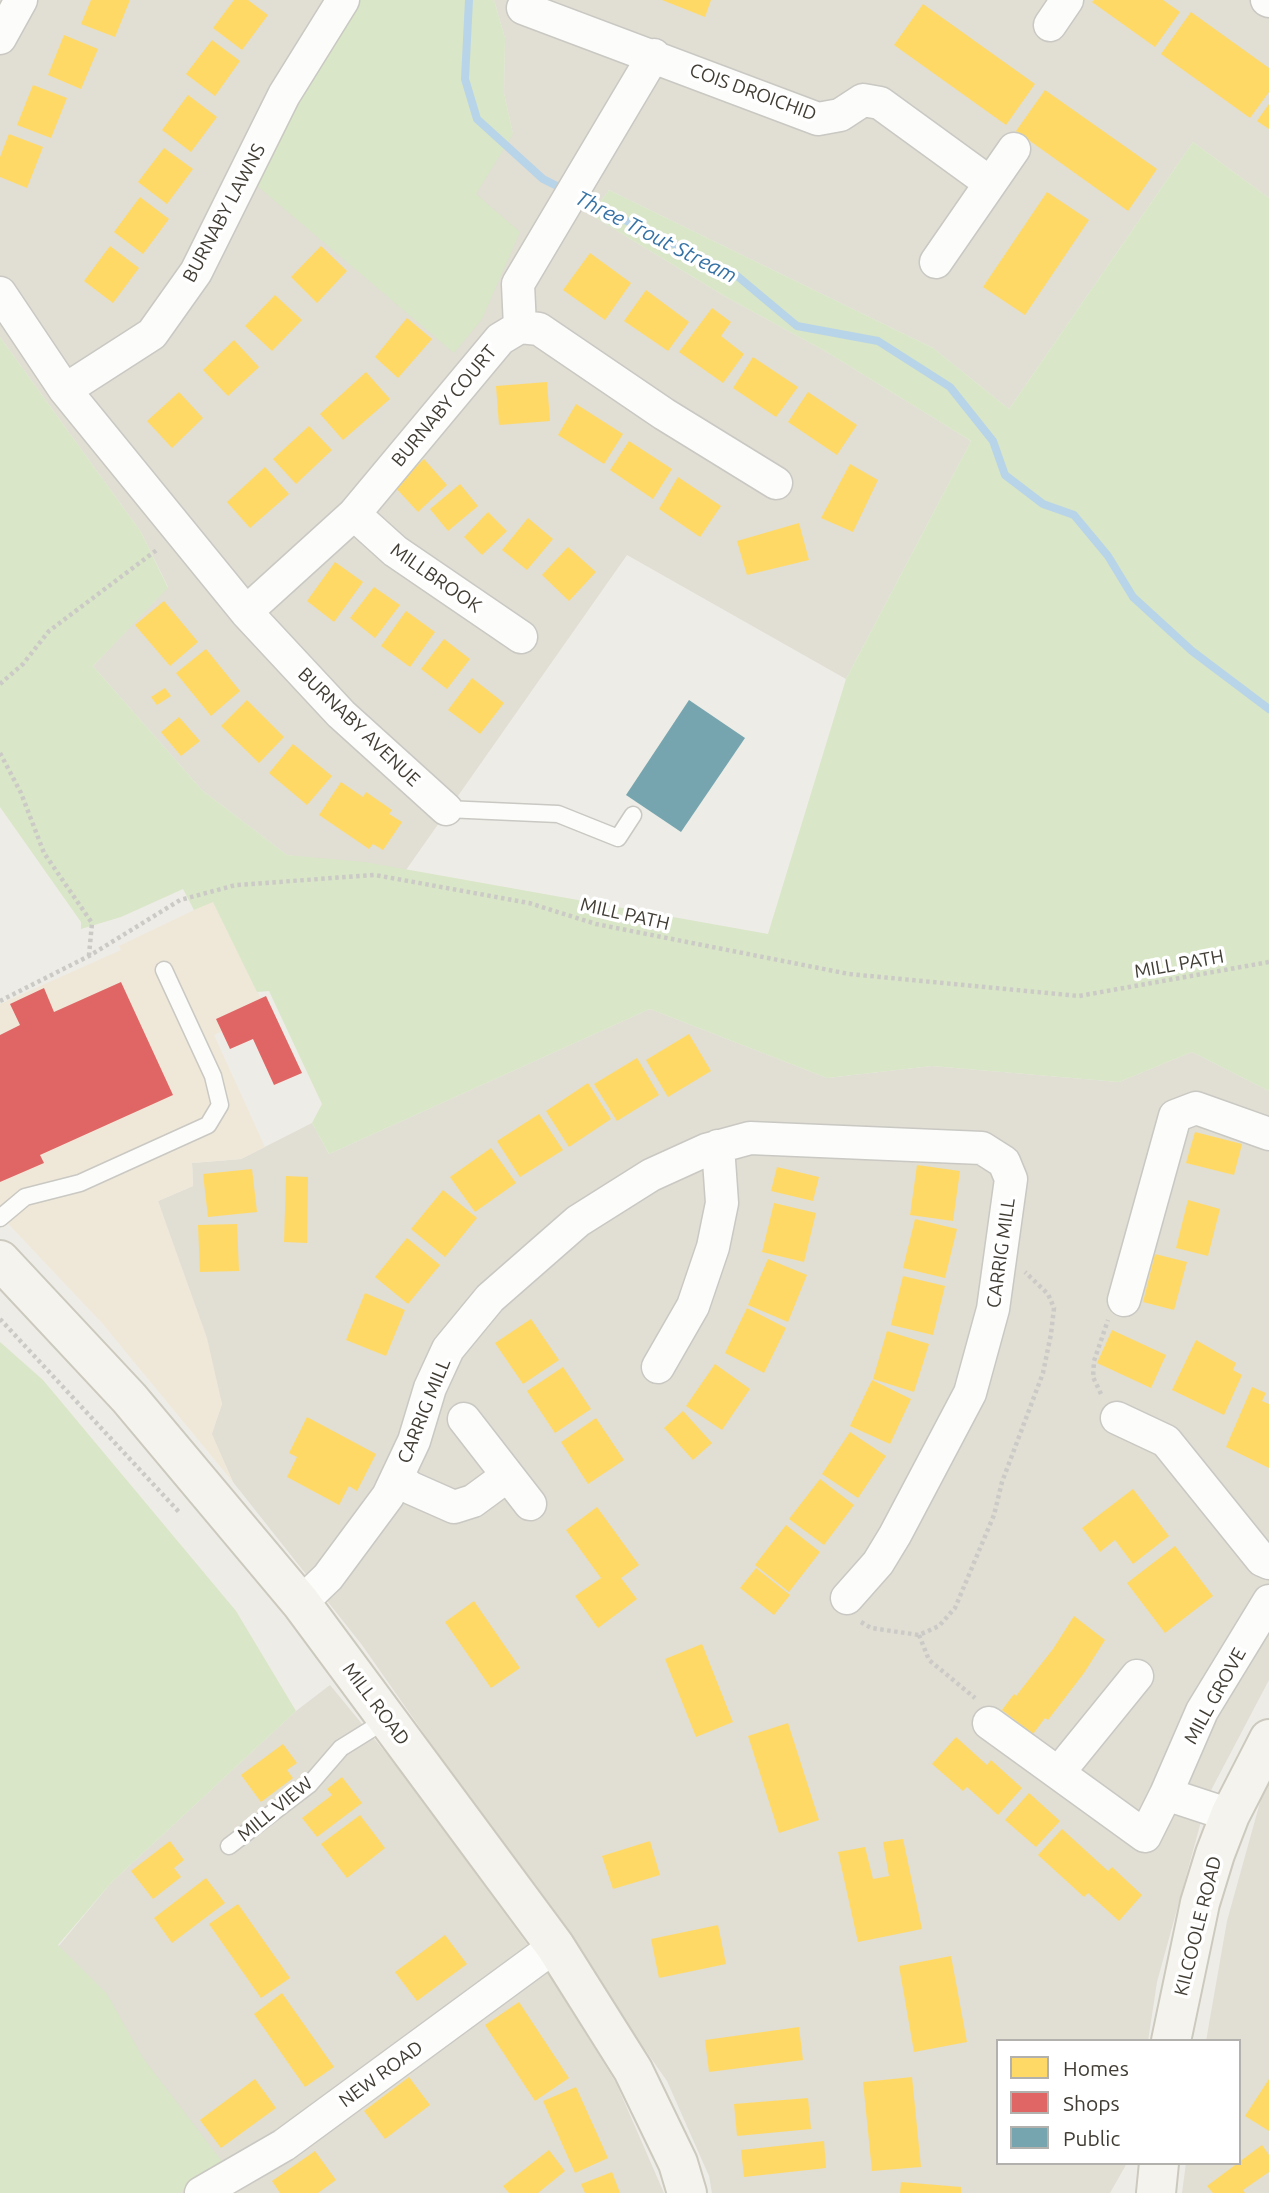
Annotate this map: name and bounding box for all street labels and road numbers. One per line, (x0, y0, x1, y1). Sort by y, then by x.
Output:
street label: COIS DROICHID (686, 58, 820, 126)
street label: BURNABY LAWNS (178, 140, 270, 286)
street label: BURNABY COURT (387, 341, 501, 471)
street label: MILLBROOK (386, 538, 486, 618)
street label: BURNABY AVENUE (293, 663, 425, 791)
street label: MILL PATH (578, 893, 672, 935)
street label: MILL PATH (1132, 945, 1226, 983)
street label: CARRIG MILL (982, 1197, 1020, 1309)
street label: CARRIG MILL (393, 1355, 455, 1467)
street label: MILL GROVE (1179, 1644, 1251, 1748)
street label: MILL ROAD (338, 1658, 414, 1750)
street label: MILL VIEW (233, 1772, 317, 1846)
street label: KILCOOLE ROAD (1170, 1854, 1226, 1998)
street label: NEW ROAD (335, 2036, 427, 2112)

